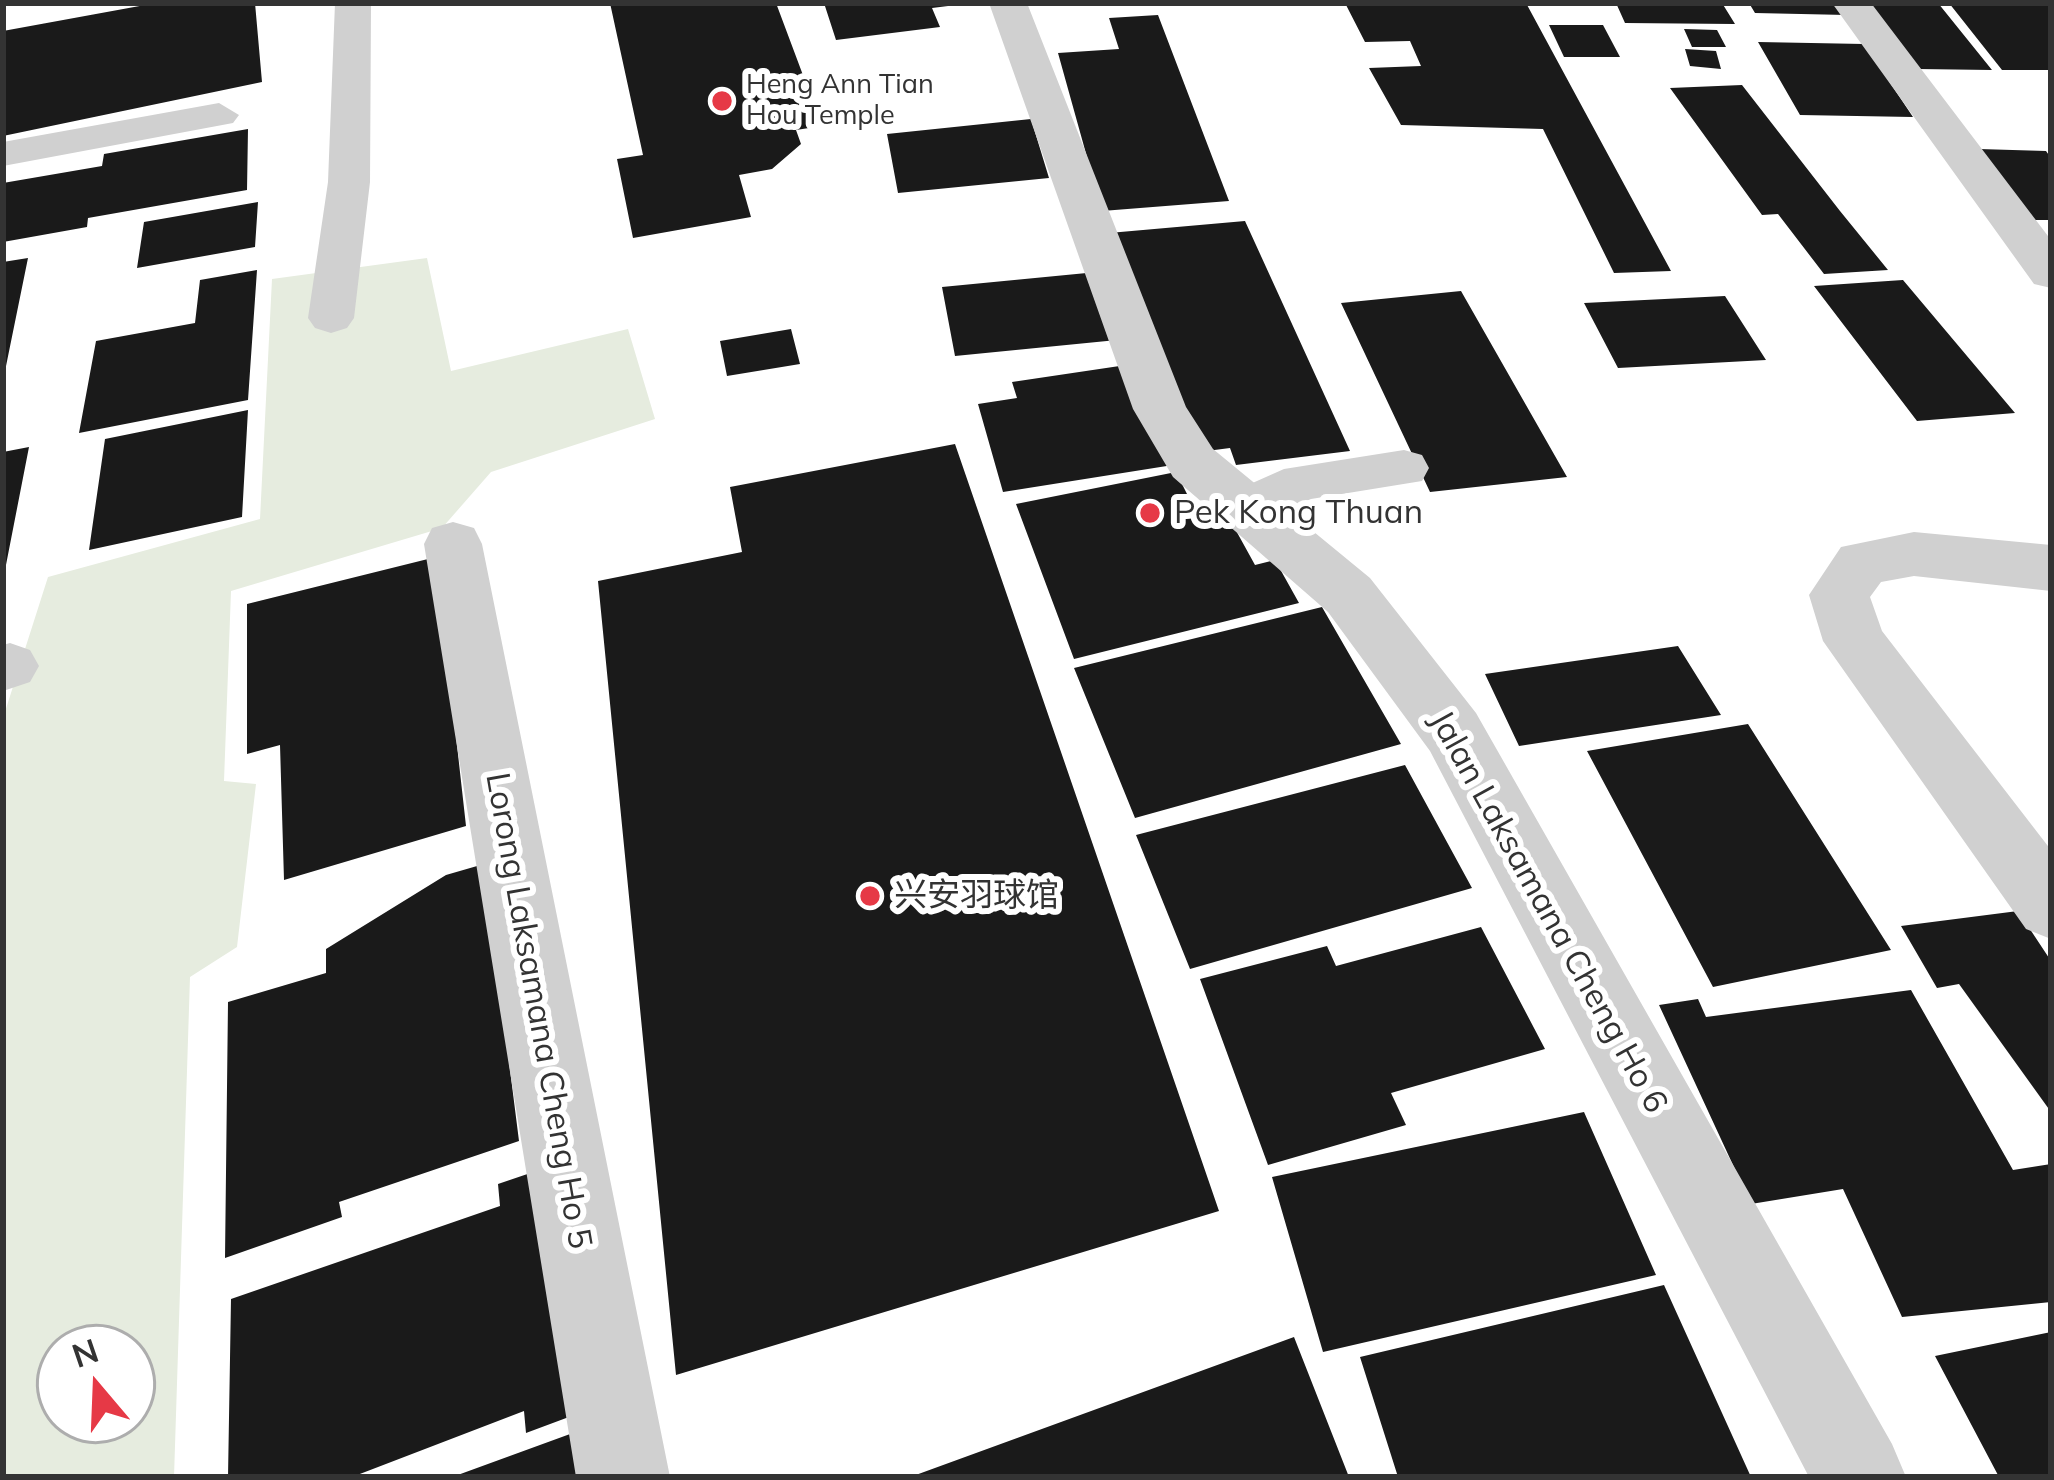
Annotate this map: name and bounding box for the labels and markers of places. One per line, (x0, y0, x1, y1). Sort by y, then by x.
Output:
place label: Heng Ann Tian Hou Temple (746, 69, 934, 132)
marker: Heng Ann Tian Hou Temple (709, 88, 735, 114)
place label: Pek Kong Thuan (1174, 493, 1423, 533)
marker: Pek Kong Thuan (1137, 500, 1163, 526)
place label: 兴安羽球馆 (894, 876, 1059, 916)
marker: 兴安羽球馆 (857, 883, 883, 909)

